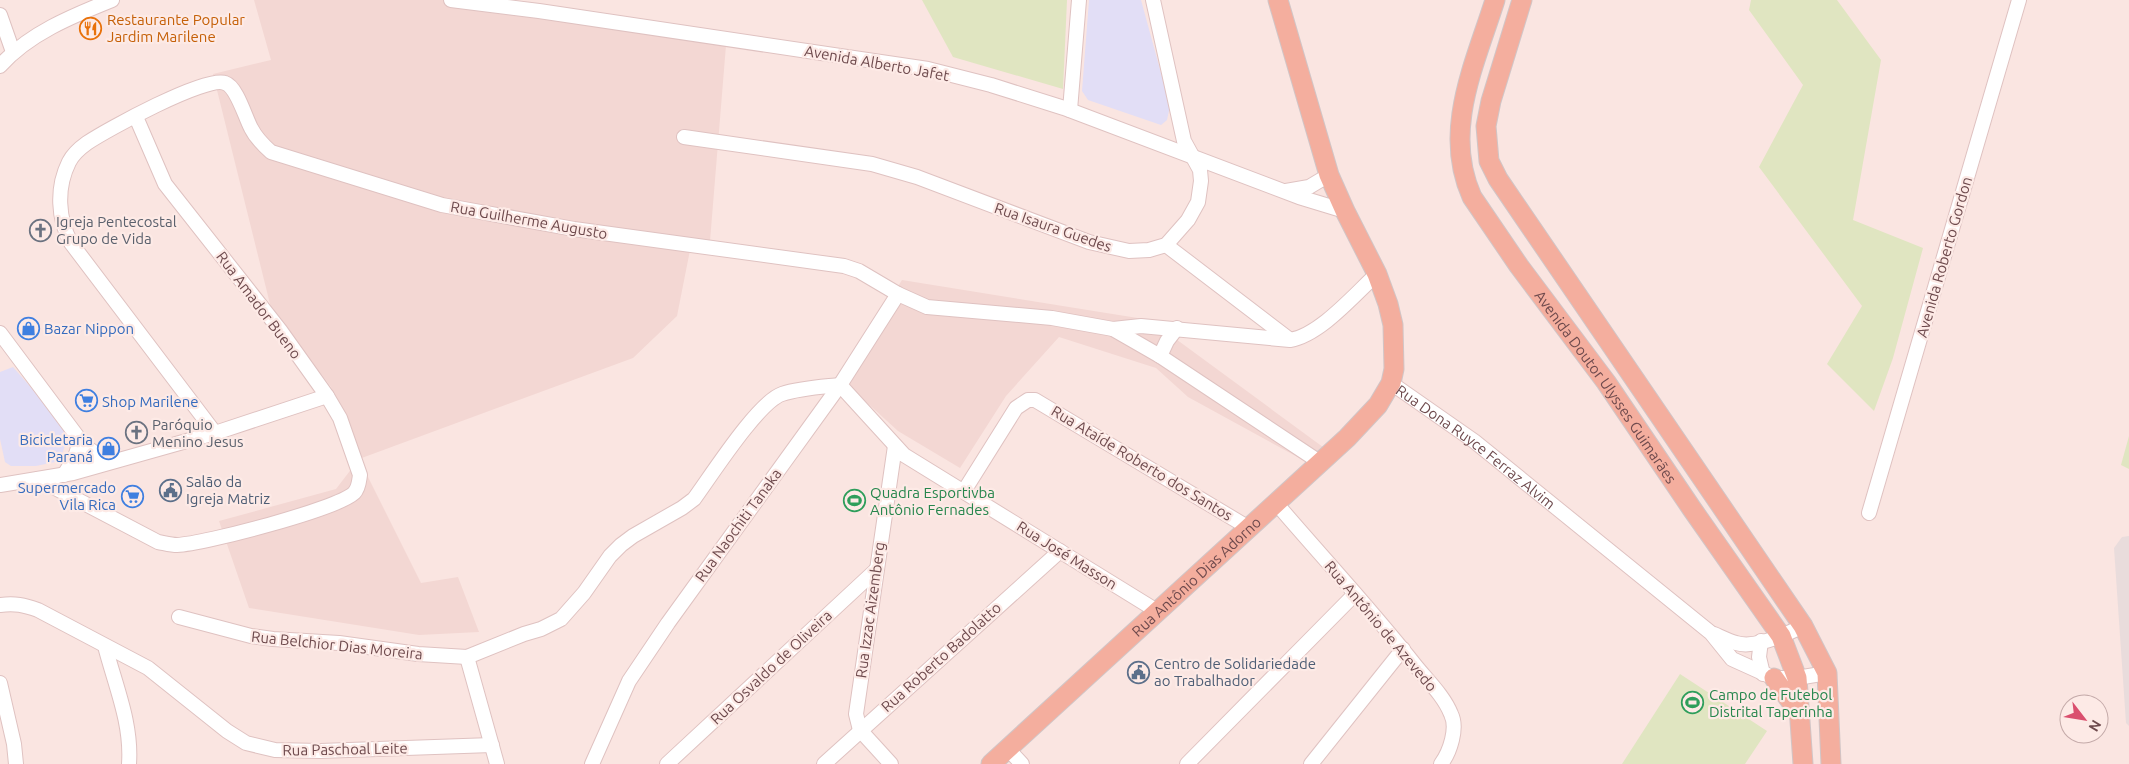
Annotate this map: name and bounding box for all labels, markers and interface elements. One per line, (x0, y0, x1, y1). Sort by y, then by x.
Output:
place label: Restaurante Popular Jardim Marilene (107, 11, 245, 45)
restaurant icon: Restaurante Popular Jardim Marilene (79, 16, 103, 40)
street label: Avenida Alberto Jafet (803, 42, 951, 84)
street label: Avenida Roberto Gordon (1913, 175, 1975, 339)
street label: Rua Guilherme Augusto (449, 198, 609, 242)
street label: Rua Isaura Guedes (992, 199, 1114, 255)
place label: Igreja Pentecostal Grupo de Vida (56, 213, 177, 247)
church icon: Igreja Pentecostal Grupo de Vida (28, 218, 52, 242)
street label: Rua Amador Bueno (213, 248, 305, 362)
street label: Avenida Doutor Ulysses Guimarães (1532, 287, 1680, 486)
shop icon: Bazar Nippon (16, 316, 40, 340)
place label: Bazar Nippon (44, 320, 134, 337)
street label: Rua Dona Ruyce Ferraz Alvim (1393, 381, 1559, 512)
supermarket icon: Shop Marilene (74, 389, 98, 413)
place label: Shop Marilene (102, 393, 199, 410)
street label: Rua Ataíde Roberto dos Santos (1048, 402, 1236, 524)
place label: Paróquio Menino Jesus (152, 416, 244, 450)
church icon: Paróquio Menino Jesus (124, 421, 148, 445)
place label: Bicicletaria Paraná (19, 431, 93, 465)
shop icon: Bicicletaria Paraná (97, 436, 121, 460)
street label: Rua Naochiti Tanaka (691, 465, 785, 585)
place label: Salão da Igreja Matriz (186, 473, 270, 507)
public building icon: Salão da Igreja Matriz (158, 478, 182, 502)
place label: Supermercado Vila Rica (18, 479, 116, 513)
supermarket icon: Supermercado Vila Rica (120, 484, 144, 508)
place label: Quadra Esportivba Antônio Fernades (870, 484, 995, 518)
sports icon: Quadra Esportivba Antônio Fernades (842, 489, 866, 513)
street label: Rua Antônio Dias Adorno (1128, 513, 1264, 640)
street label: Rua José Masson (1014, 517, 1120, 593)
street label: Rua Izzac Aizemberg (852, 541, 888, 679)
street label: Rua Antônio de Azevedo (1321, 557, 1441, 695)
street label: Rua Roberto Badolatto (878, 599, 1004, 715)
street label: Rua Osvaldo de Oliveira (707, 606, 835, 728)
street label: Rua Belchior Dias Moreira (250, 628, 424, 662)
place label: Centro de Solidariedade ao Trabalhador (1154, 655, 1316, 689)
public building icon: Centro de Solidariedade ao Trabalhador (1126, 660, 1150, 684)
place label: Campo de Futebol Distrital Taperinha (1709, 686, 1833, 720)
sports icon: Campo de Futebol Distrital Taperinha (1681, 691, 1705, 715)
north arrow (2059, 694, 2109, 744)
text: N (2086, 717, 2105, 734)
street label: Rua Paschoal Leite (282, 739, 408, 759)

